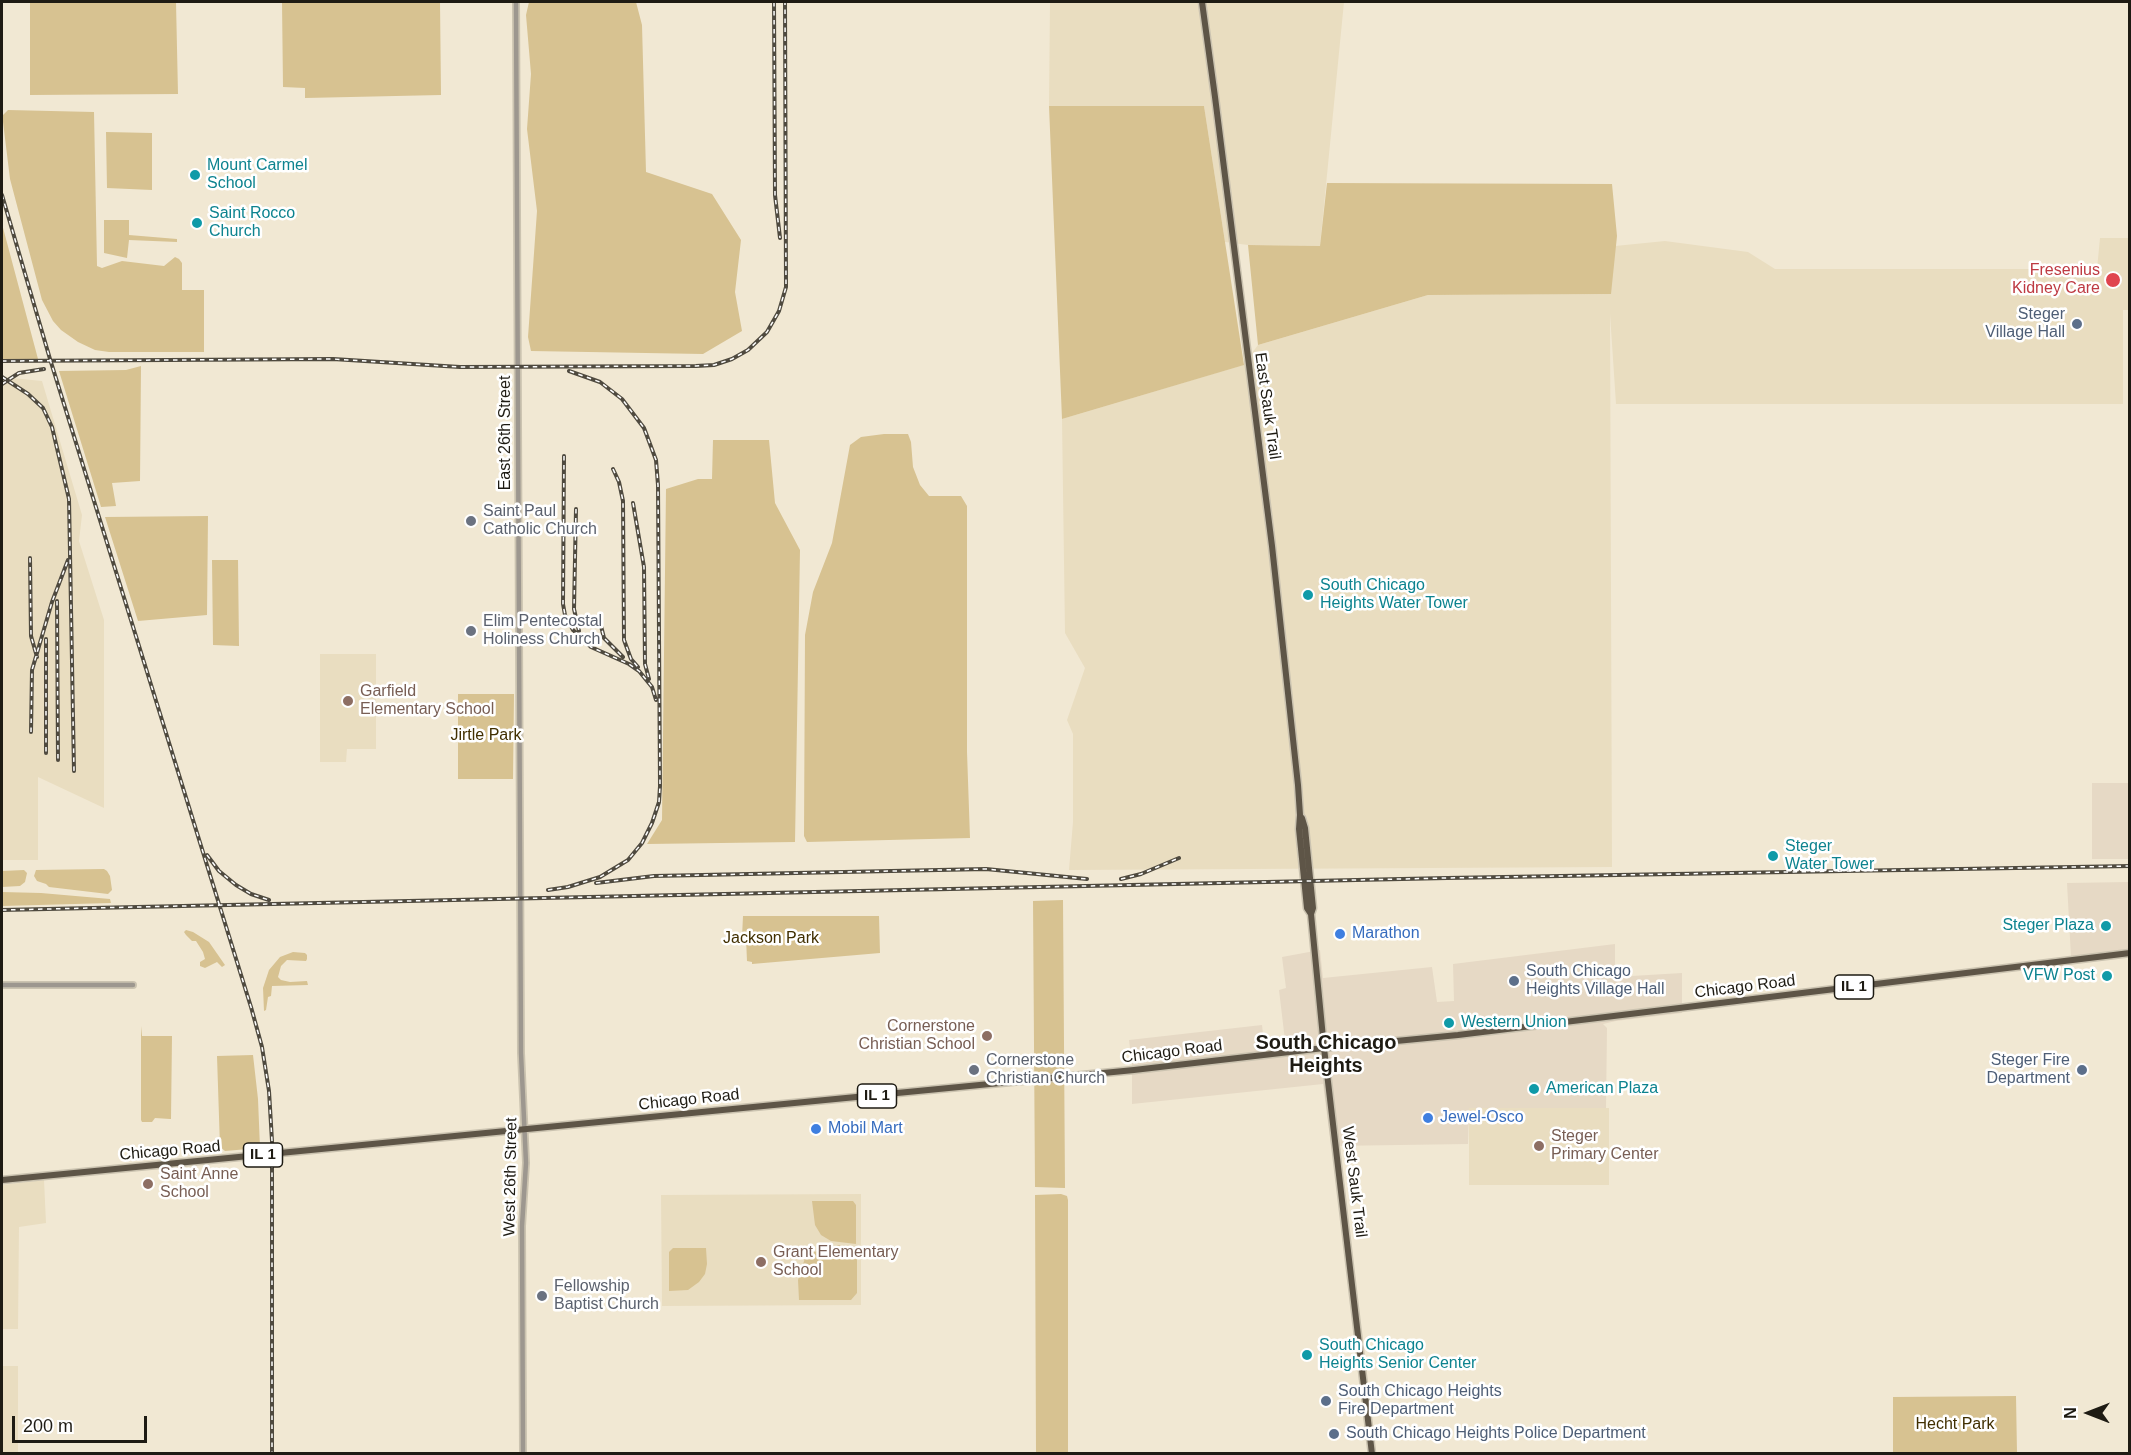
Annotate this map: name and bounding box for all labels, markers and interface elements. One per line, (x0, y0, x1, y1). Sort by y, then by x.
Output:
place label: Mount Carmel School (207, 156, 307, 194)
marker: Mount Carmel School (188, 168, 202, 182)
place label: Saint Rocco Church (209, 204, 295, 242)
marker: Saint Rocco Church (190, 216, 204, 230)
place label: Fresenius Kidney Care (2012, 261, 2100, 299)
marker: Fresenius Kidney Care (2104, 271, 2122, 289)
place label: Steger Village Hall (1985, 305, 2065, 343)
marker: Steger Village Hall (2070, 317, 2084, 331)
street label: East Sauk Trail (1250, 351, 1284, 461)
street label: East 26th Street (496, 376, 516, 490)
place label: Saint Paul Catholic Church (483, 502, 597, 540)
marker: Saint Paul Catholic Church (464, 514, 478, 528)
place label: South Chicago Heights Water Tower (1320, 576, 1468, 614)
marker: South Chicago Heights Water Tower (1301, 588, 1315, 602)
place label: Elim Pentecostal Holiness Church (483, 612, 602, 650)
marker: Elim Pentecostal Holiness Church (464, 624, 478, 638)
place label: Garfield Elementary School (360, 682, 494, 720)
marker: Garfield Elementary School (341, 694, 355, 708)
park label: Jirtle Park (450, 726, 522, 746)
place label: Steger Water Tower (1785, 837, 1874, 875)
marker: Steger Water Tower (1766, 849, 1780, 863)
place label: Steger Plaza (2002, 916, 2094, 936)
marker: Steger Plaza (2099, 919, 2113, 933)
place label: Marathon (1352, 924, 1420, 944)
marker: Marathon (1333, 927, 1347, 941)
park label: Jackson Park (723, 929, 819, 949)
place label: South Chicago Heights Village Hall (1526, 962, 1664, 1000)
place label: VFW Post (2023, 966, 2095, 986)
marker: VFW Post (2100, 969, 2114, 983)
street label: Chicago Road (1694, 971, 1796, 1003)
marker: South Chicago Heights Village Hall (1507, 974, 1521, 988)
road number: IL 1 (1834, 975, 1874, 999)
place label: Western Union (1461, 1013, 1567, 1033)
marker: Western Union (1442, 1016, 1456, 1030)
place label: Cornerstone Christian School (858, 1017, 975, 1055)
marker: Cornerstone Christian School (980, 1029, 994, 1043)
district label: South Chicago Heights (1255, 1031, 1397, 1078)
street label: Chicago Road (1121, 1036, 1223, 1068)
place label: Cornerstone Christian Church (986, 1051, 1105, 1089)
place label: Steger Fire Department (1986, 1051, 2070, 1089)
marker: Cornerstone Christian Church (967, 1063, 981, 1077)
marker: Steger Fire Department (2075, 1063, 2089, 1077)
place label: American Plaza (1546, 1079, 1658, 1099)
marker: American Plaza (1527, 1082, 1541, 1096)
road number: IL 1 (858, 1084, 896, 1108)
street label: Chicago Road (638, 1085, 740, 1115)
place label: Jewel-Osco (1440, 1108, 1524, 1128)
marker: Jewel-Osco (1421, 1111, 1435, 1125)
street label: West 26th Street (500, 1117, 522, 1237)
place label: Mobil Mart (828, 1119, 903, 1139)
marker: Mobil Mart (809, 1122, 823, 1136)
street label: West Sauk Trail (1338, 1125, 1370, 1239)
place label: Steger Primary Center (1551, 1127, 1659, 1165)
street label: Chicago Road (119, 1137, 221, 1165)
marker: Steger Primary Center (1532, 1139, 1546, 1153)
road number: IL 1 (244, 1143, 282, 1167)
place label: Saint Anne School (160, 1165, 238, 1203)
marker: Saint Anne School (141, 1177, 155, 1191)
place label: Grant Elementary School (773, 1243, 898, 1281)
marker: Grant Elementary School (754, 1255, 768, 1269)
place label: Fellowship Baptist Church (554, 1277, 659, 1315)
marker: Fellowship Baptist Church (535, 1289, 549, 1303)
place label: South Chicago Heights Senior Center (1319, 1336, 1476, 1374)
marker: South Chicago Heights Senior Center (1300, 1348, 1314, 1362)
place label: South Chicago Heights Fire Department (1338, 1382, 1502, 1420)
north arrow (2059, 1383, 2119, 1443)
marker: South Chicago Heights Fire Department (1319, 1394, 1333, 1408)
scale bar (15, 1404, 150, 1442)
text: N (2062, 1407, 2079, 1419)
park label: Hecht Park (1915, 1415, 1995, 1435)
text: 200 m (23, 1416, 73, 1436)
place label: South Chicago Heights Police Department (1346, 1424, 1646, 1444)
marker: South Chicago Heights Police Department (1327, 1427, 1341, 1441)

